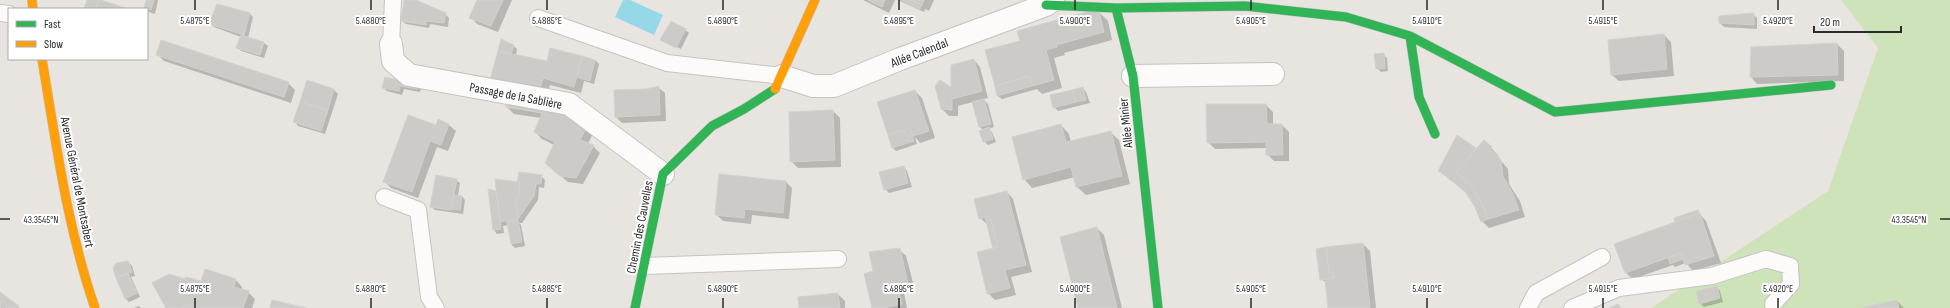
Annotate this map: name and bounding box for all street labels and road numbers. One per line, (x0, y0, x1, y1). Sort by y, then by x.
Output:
street label: Allée Calendal (887, 35, 950, 72)
street label: Passage de la Sablière (468, 79, 564, 113)
street label: Allée Minier (1115, 97, 1137, 150)
street label: Avenue Général de Montsabert (56, 114, 98, 249)
street label: Chemin des Cauvelles (623, 179, 657, 275)

